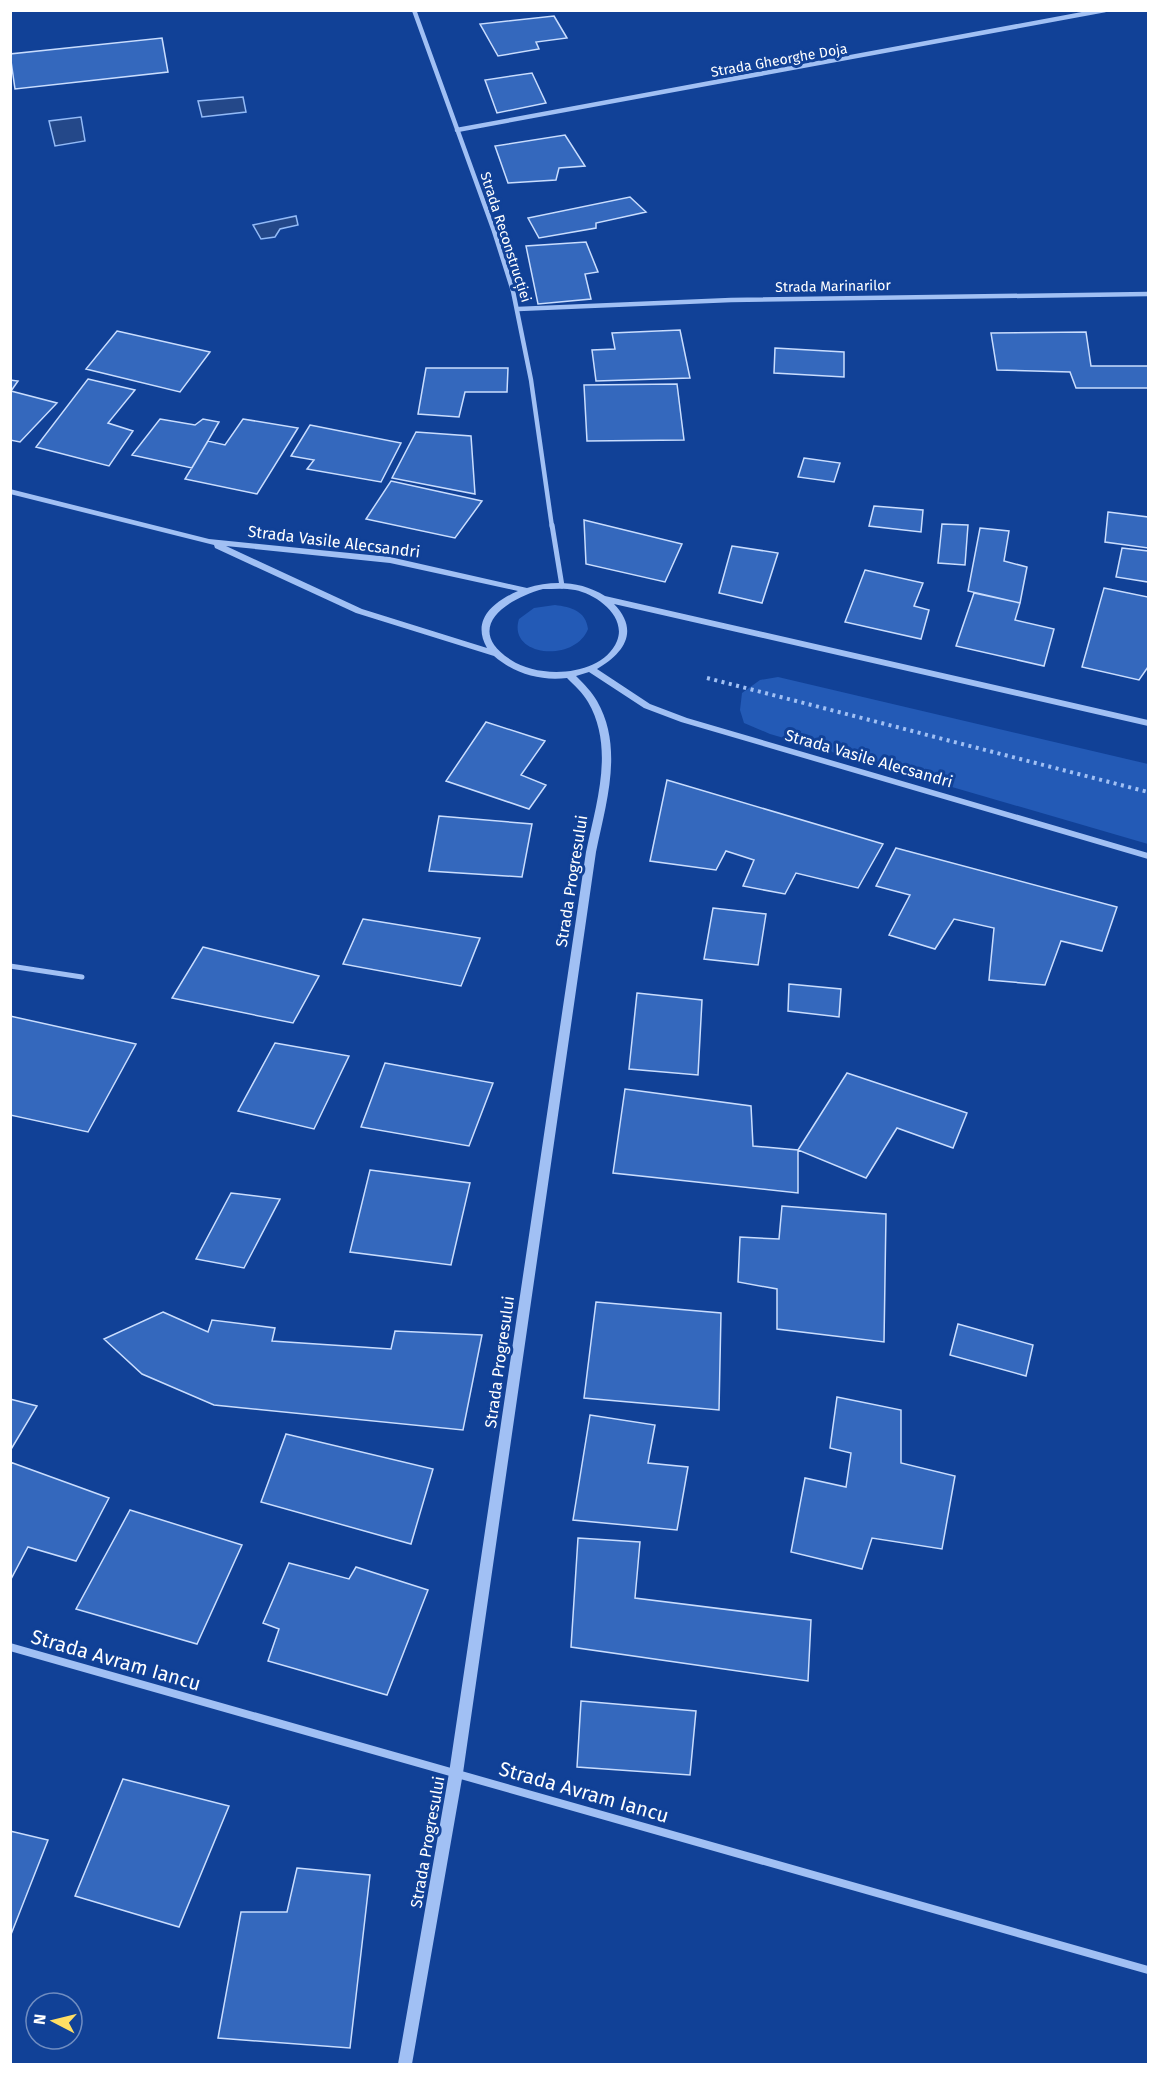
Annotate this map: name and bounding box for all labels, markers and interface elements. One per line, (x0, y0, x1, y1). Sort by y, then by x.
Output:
street label: Strada Gheorghe Doja (709, 40, 849, 81)
street label: Strada Reconstrucției (475, 170, 535, 305)
street label: Strada Marinarilor (775, 277, 892, 296)
street label: Strada Vasile Alecsandri (247, 521, 421, 561)
street label: Strada Vasile Alecsandri (783, 725, 955, 792)
street label: Strada Progresului (552, 814, 591, 948)
street label: Strada Progresului (481, 1295, 518, 1429)
street label: Strada Avram Iancu (28, 1624, 204, 1696)
street label: Strada Avram Iancu (496, 1756, 672, 1828)
street label: Strada Progresului (407, 1775, 448, 1909)
north arrow (24, 1991, 84, 2051)
text: N (30, 2013, 50, 2026)

